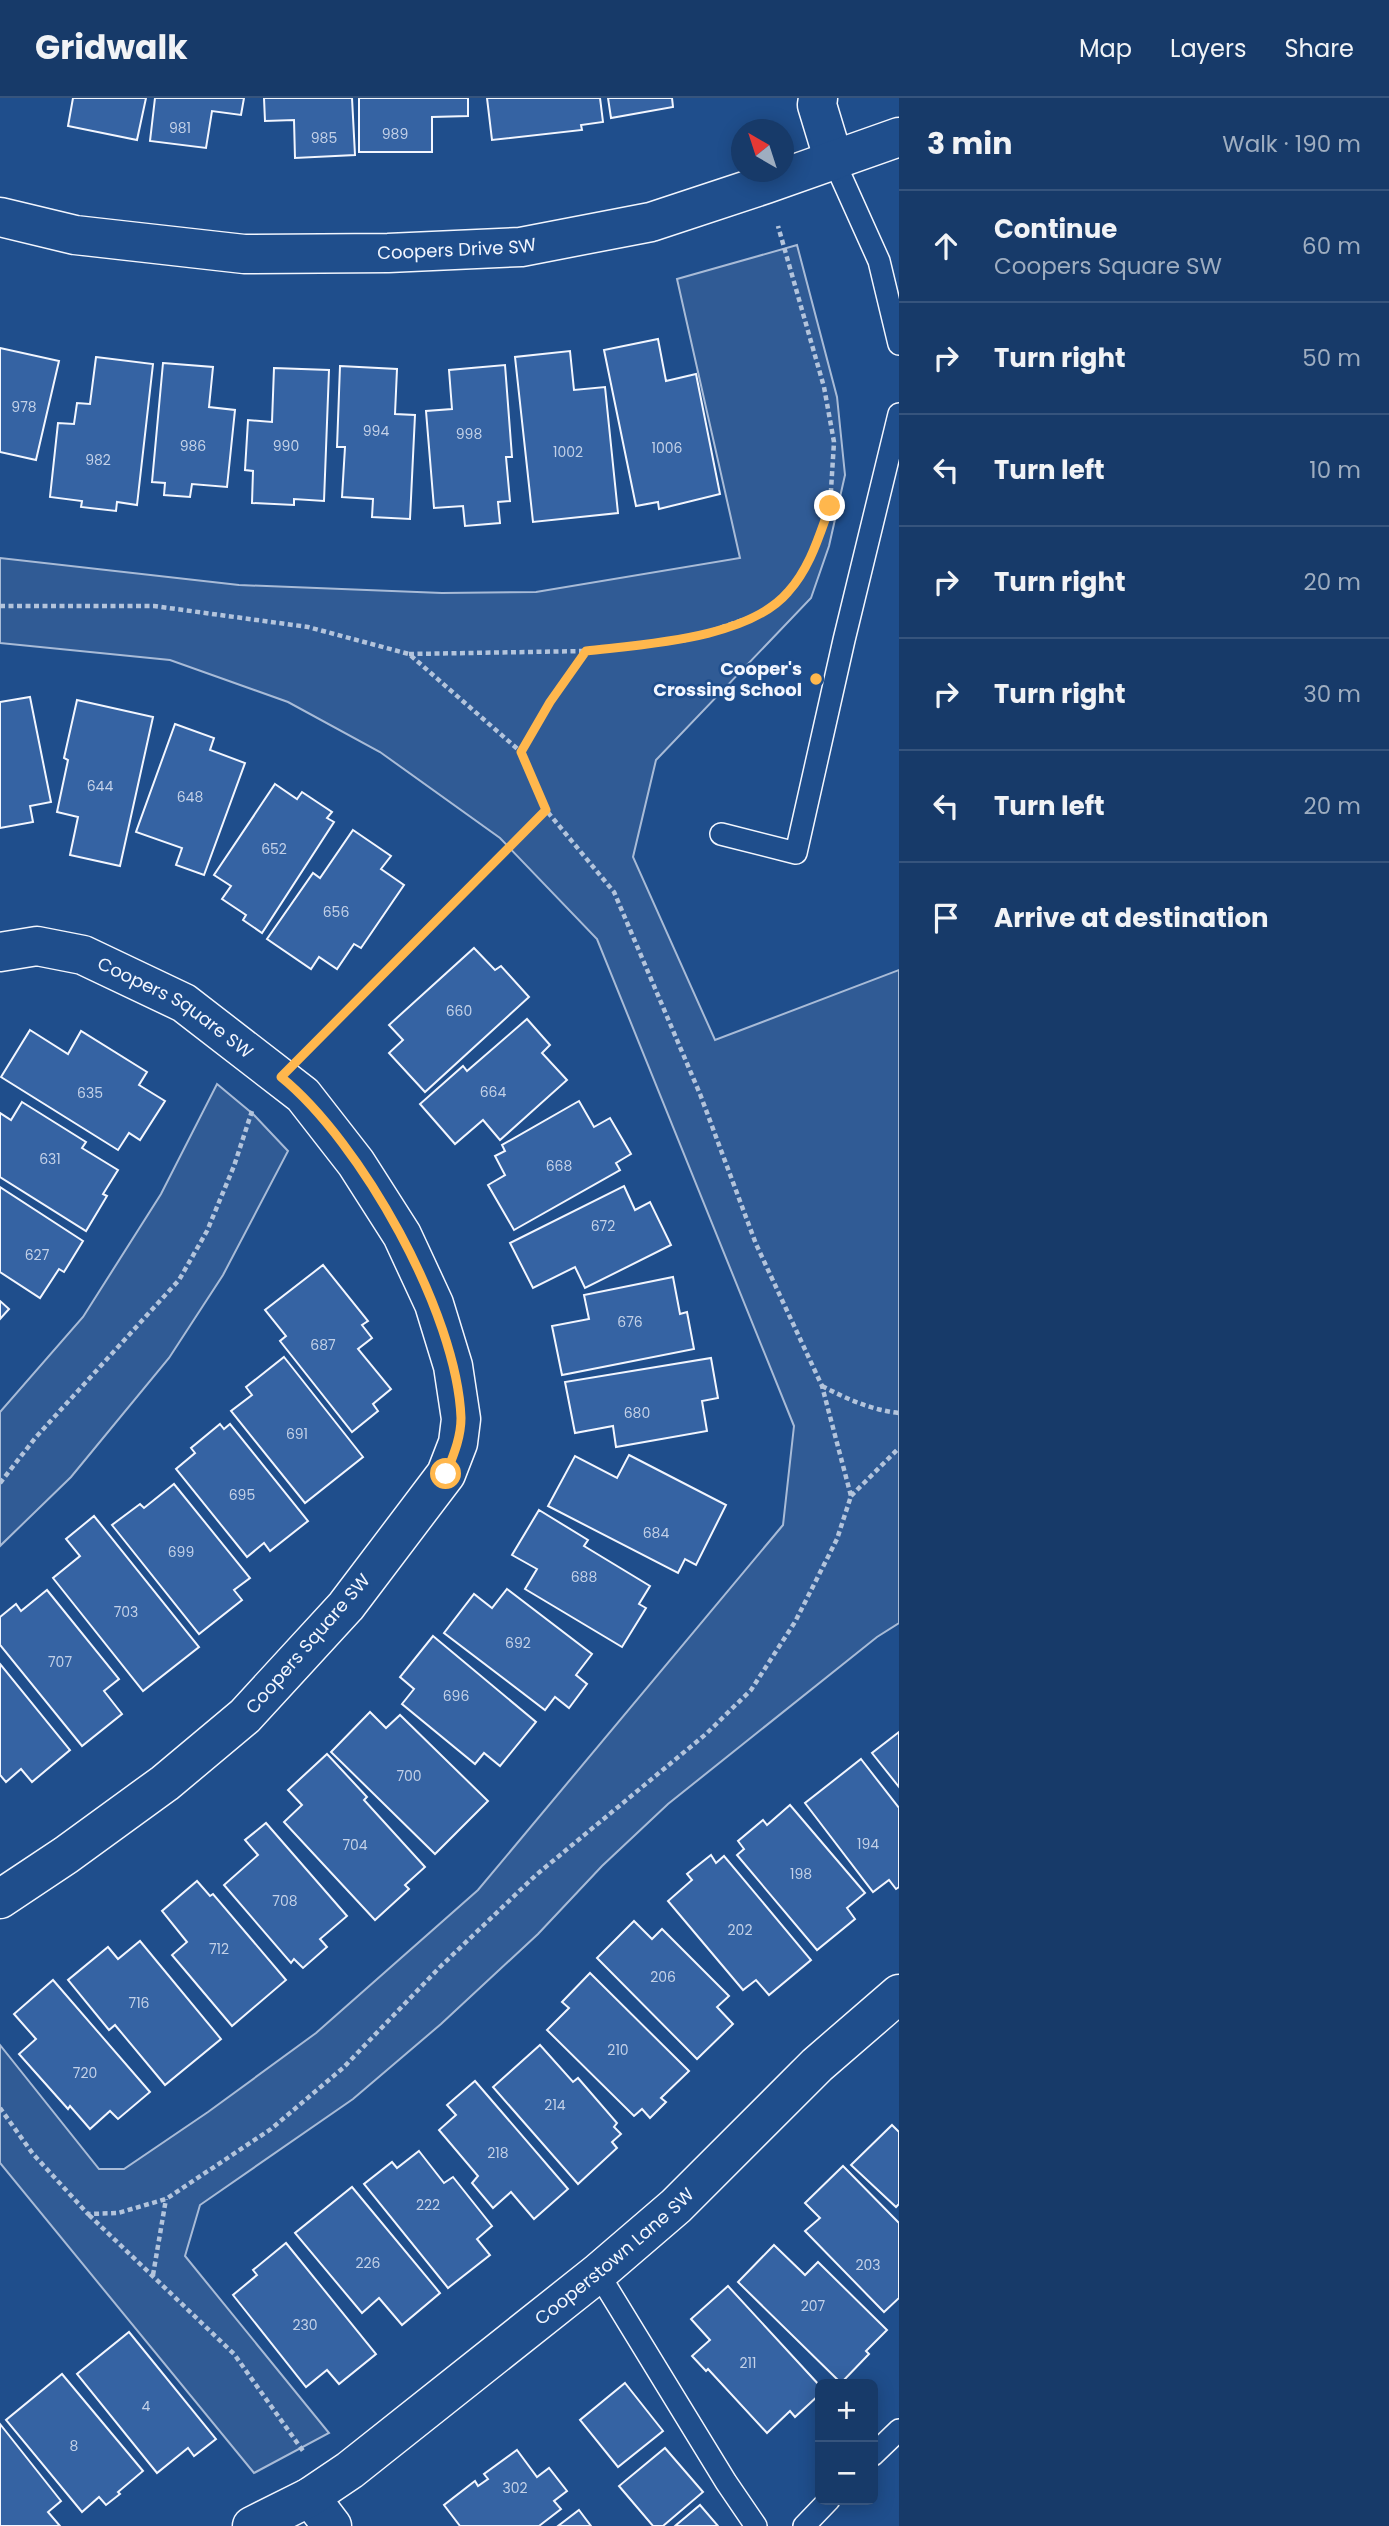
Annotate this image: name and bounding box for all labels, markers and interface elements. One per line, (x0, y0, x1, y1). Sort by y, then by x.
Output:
text: Gridwalk (35, 24, 188, 71)
text: Map (1079, 32, 1132, 65)
text: Layers (1170, 32, 1246, 65)
text: Share (1284, 32, 1354, 65)
house number: 981 (169, 118, 191, 138)
north arrow (731, 119, 794, 182)
text: 3 min (927, 122, 1012, 165)
house number: 989 (382, 124, 408, 144)
house number: 985 (311, 128, 337, 148)
text: Walk · 190 m (1222, 128, 1361, 160)
text: Continue (994, 211, 1117, 247)
icon: ahead (927, 227, 965, 265)
text: 60 m (1302, 230, 1361, 262)
street label: Coopers Drive SW (377, 231, 539, 265)
text: Coopers Square SW (994, 250, 1222, 282)
icon: right (927, 339, 965, 377)
text: Turn right (994, 340, 1126, 376)
text: 50 m (1302, 342, 1361, 374)
house number: 978 (11, 397, 37, 417)
house number: 994 (363, 421, 389, 441)
house number: 998 (456, 424, 482, 444)
house number: 986 (180, 436, 206, 456)
house number: 990 (273, 436, 299, 456)
house number: 1006 (652, 438, 683, 458)
house number: 1002 (553, 442, 583, 462)
house number: 982 (85, 450, 111, 470)
icon: left (927, 451, 965, 489)
text: Turn left (994, 452, 1105, 488)
text: 10 m (1309, 454, 1361, 486)
route end (814, 490, 845, 521)
icon: right (927, 563, 965, 601)
text: Turn right (994, 564, 1126, 600)
text: 20 m (1303, 566, 1361, 598)
place label: Cooper's Crossing School (653, 656, 802, 702)
marker: Cooper's Crossing School (808, 671, 824, 687)
icon: right (927, 675, 965, 713)
text: Turn right (994, 676, 1126, 712)
text: 30 m (1303, 678, 1361, 710)
house number: 644 (87, 776, 113, 796)
house number: 648 (177, 787, 203, 807)
icon: left (927, 787, 965, 825)
text: Turn left (994, 788, 1105, 824)
text: 20 m (1303, 790, 1361, 822)
house number: 652 (261, 839, 287, 859)
icon: arrive (927, 899, 965, 937)
text: Arrive at destination (994, 900, 1269, 936)
house number: 656 (323, 902, 349, 922)
street label: Coopers Square SW (94, 951, 259, 1064)
house number: 660 (446, 1001, 472, 1021)
house number: 664 (480, 1082, 506, 1102)
house number: 635 (77, 1083, 103, 1103)
house number: 631 (39, 1149, 61, 1169)
house number: 668 (546, 1156, 572, 1176)
house number: 672 (591, 1216, 615, 1236)
house number: 627 (25, 1245, 50, 1265)
house number: 676 (617, 1312, 643, 1332)
house number: 687 (310, 1335, 336, 1355)
house number: 680 (624, 1403, 650, 1423)
house number: 691 (286, 1424, 308, 1444)
route start (430, 1458, 461, 1489)
house number: 695 (229, 1485, 255, 1505)
house number: 684 (643, 1523, 669, 1543)
house number: 699 (168, 1542, 194, 1562)
house number: 688 (571, 1567, 597, 1587)
street label: Coopers Square SW (240, 1568, 376, 1719)
house number: 703 (114, 1602, 138, 1622)
house number: 692 (505, 1633, 531, 1653)
house number: 707 (48, 1652, 72, 1672)
house number: 696 (443, 1686, 469, 1706)
house number: 700 (396, 1766, 422, 1786)
house number: 194 (857, 1834, 879, 1854)
house number: 704 (342, 1835, 368, 1855)
house number: 198 (790, 1864, 812, 1884)
house number: 708 (272, 1891, 298, 1911)
house number: 202 (728, 1920, 752, 1940)
house number: 712 (209, 1939, 229, 1959)
house number: 206 (650, 1967, 676, 1987)
house number: 716 (128, 1993, 150, 2013)
house number: 210 (607, 2040, 629, 2060)
house number: 720 (73, 2063, 97, 2083)
house number: 214 (544, 2095, 566, 2115)
house number: 218 (487, 2143, 509, 2163)
street label: Cooperstown Lane SW (529, 2182, 700, 2331)
house number: 222 (416, 2195, 440, 2215)
house number: 226 (356, 2253, 381, 2273)
house number: 203 (855, 2255, 881, 2275)
house number: 207 (801, 2296, 826, 2316)
house number: 230 (292, 2315, 318, 2335)
house number: 211 (739, 2353, 757, 2373)
map controls (815, 2379, 878, 2505)
button: + (815, 2379, 878, 2442)
house number: 4 (142, 2396, 151, 2416)
house number: 8 (70, 2436, 79, 2456)
button: − (815, 2442, 878, 2505)
house number: 302 (502, 2478, 528, 2498)

